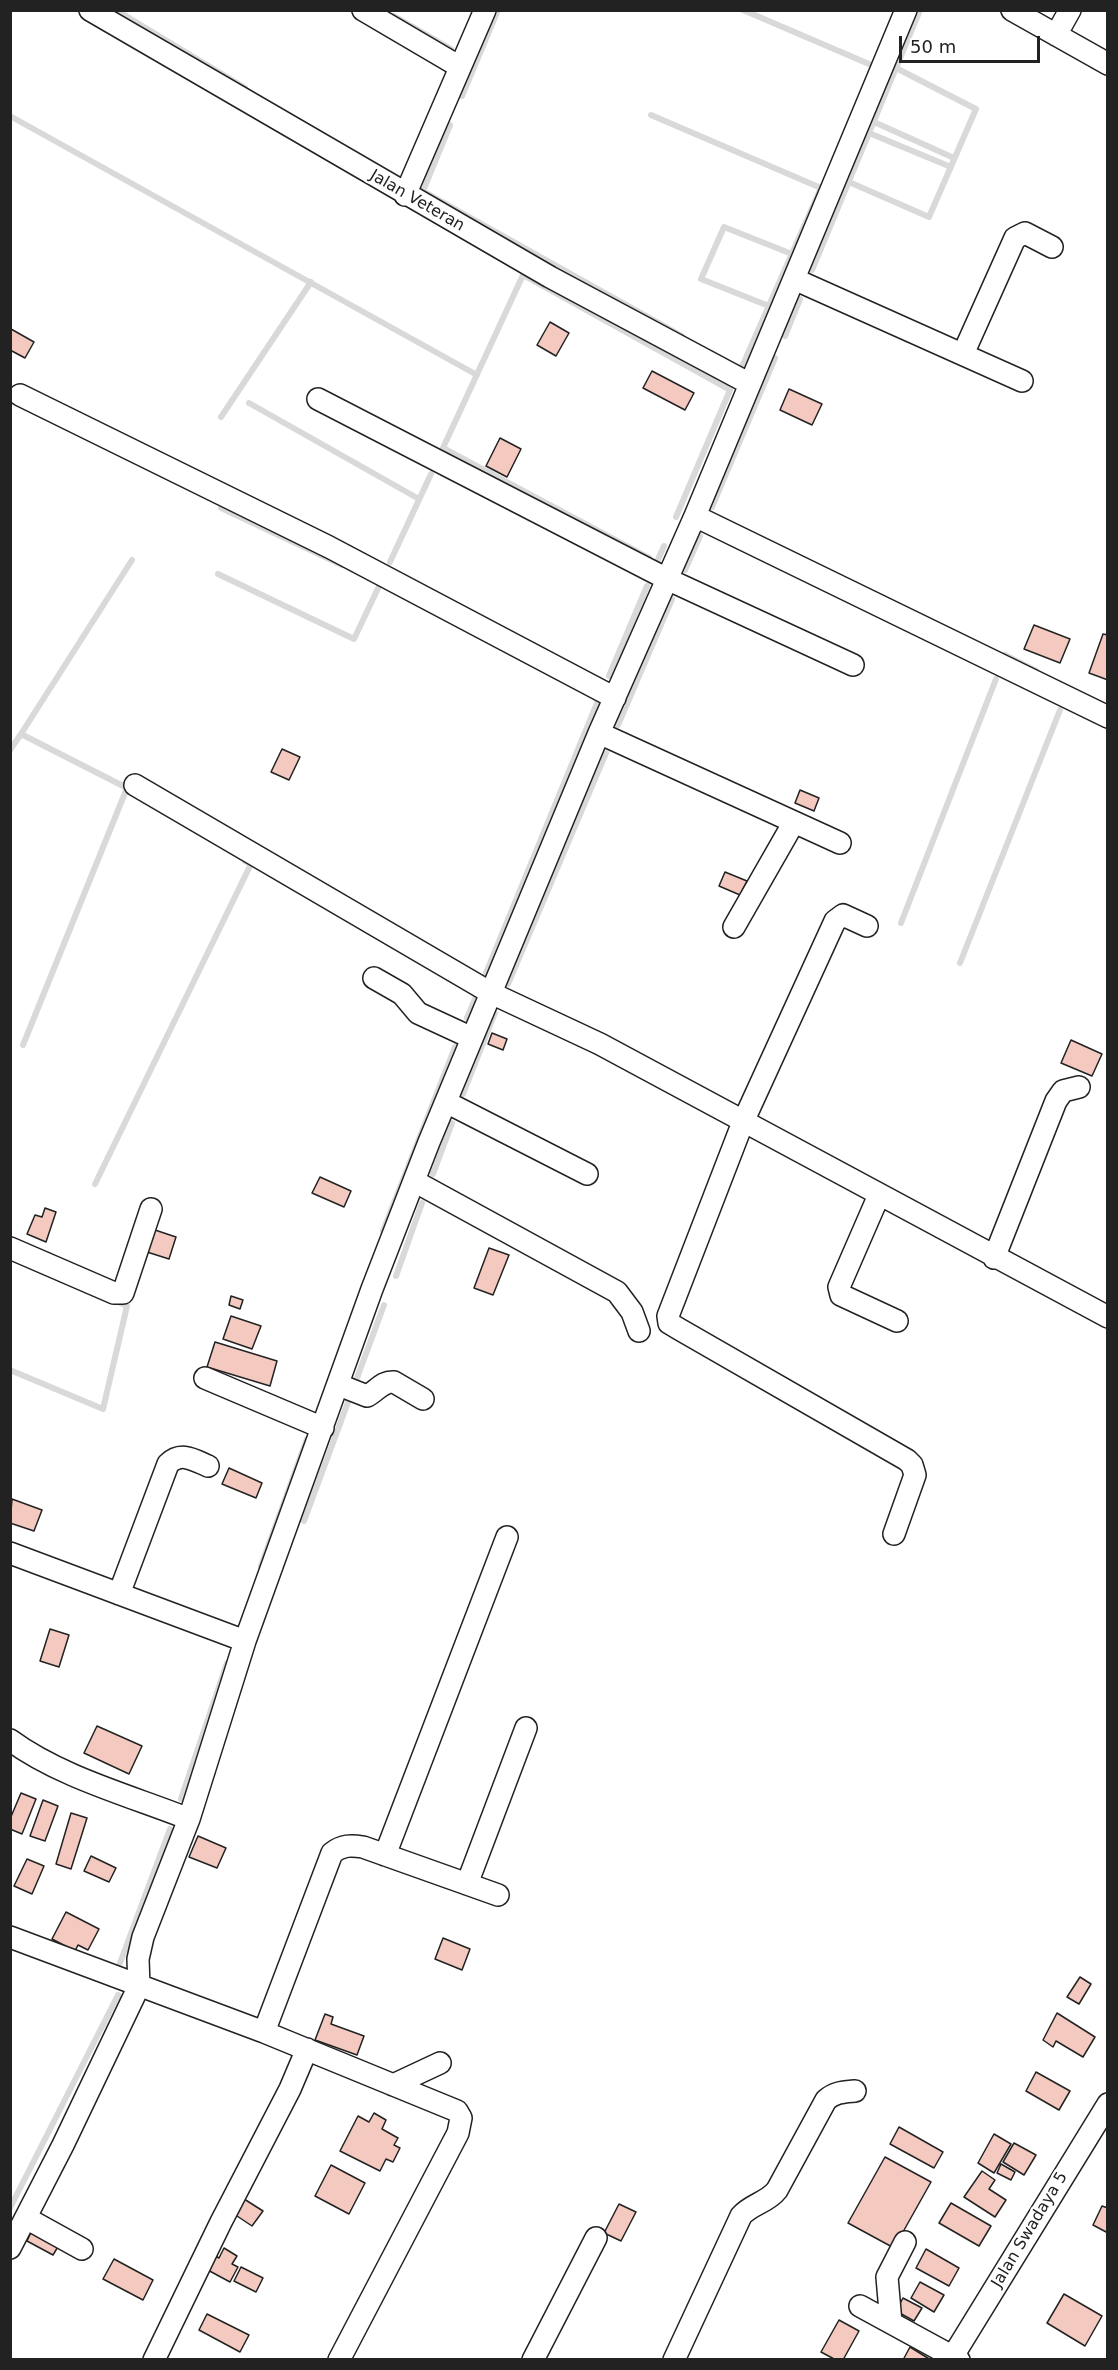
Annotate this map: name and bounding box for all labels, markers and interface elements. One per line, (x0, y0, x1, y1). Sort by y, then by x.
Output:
scale bar (902, 24, 1043, 62)
text: 50 m (910, 36, 956, 57)
street label: Jalan Veteran (366, 166, 468, 236)
street label: Jalan Swadaya 5 (988, 2169, 1072, 2291)

